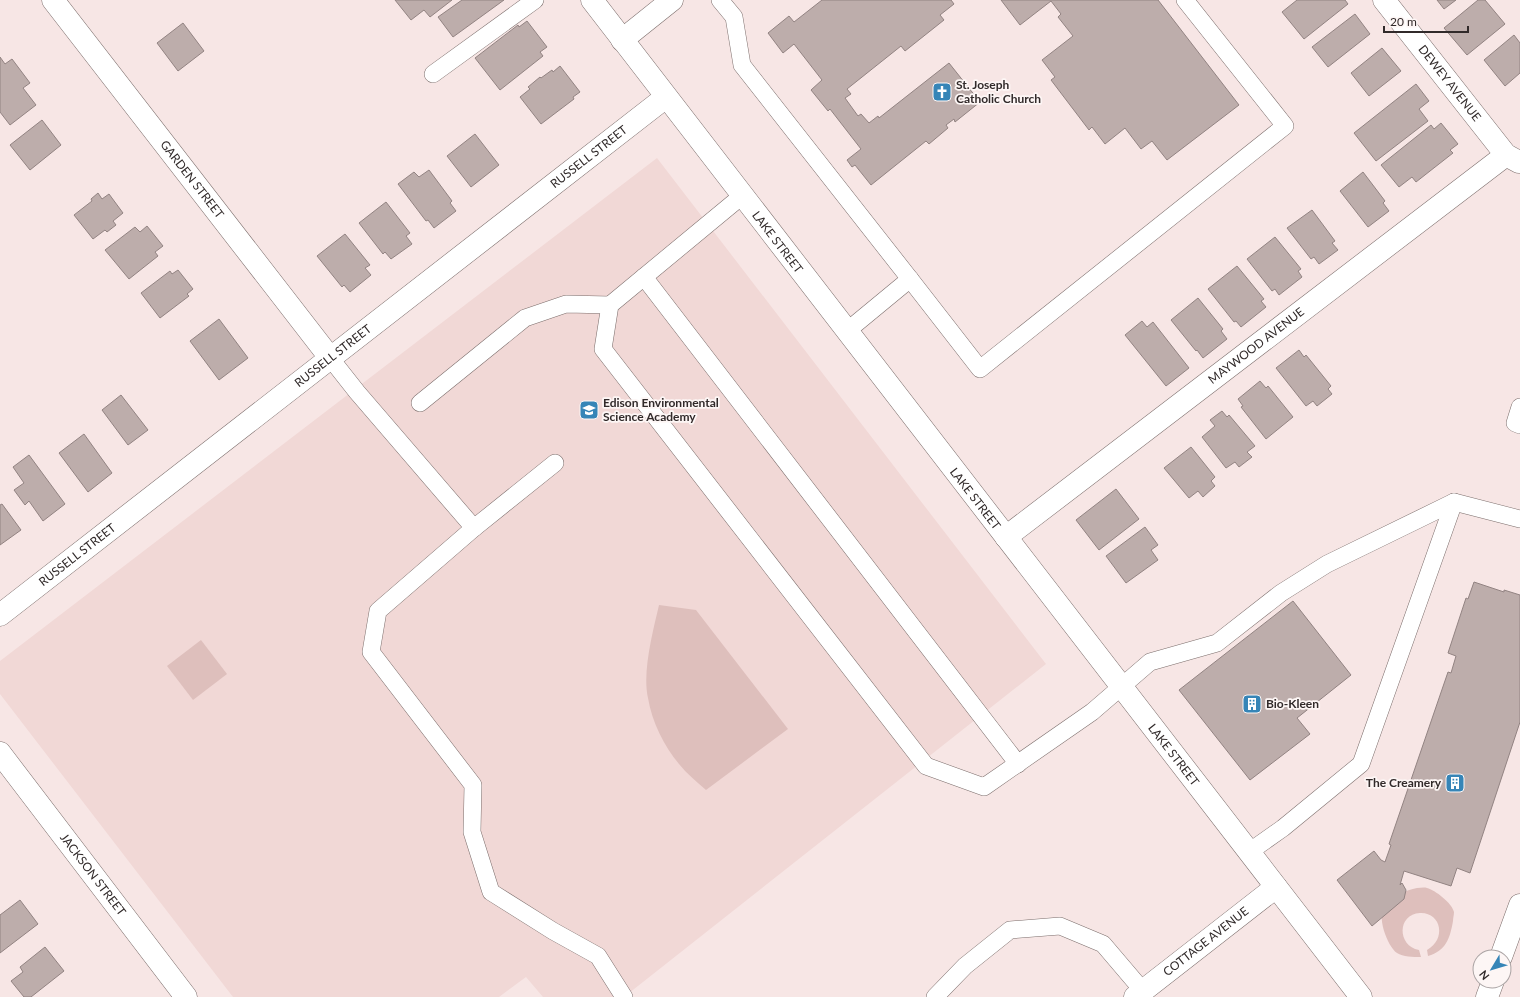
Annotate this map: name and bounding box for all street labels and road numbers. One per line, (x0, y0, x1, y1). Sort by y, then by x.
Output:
street label: DEWEY AVENUE (1415, 42, 1485, 124)
street label: RUSSELL STREET (547, 122, 630, 191)
street label: GARDEN STREET (157, 137, 227, 221)
street label: LAKE STREET (749, 208, 806, 276)
street label: MAYWOOD AVENUE (1205, 304, 1307, 387)
street label: RUSSELL STREET (291, 321, 374, 390)
street label: LAKE STREET (947, 465, 1004, 533)
street label: RUSSELL STREET (36, 520, 119, 589)
street label: LAKE STREET (1145, 721, 1203, 789)
street label: JACKSON STREET (57, 830, 129, 918)
street label: COTTAGE AVENUE (1160, 903, 1251, 979)

